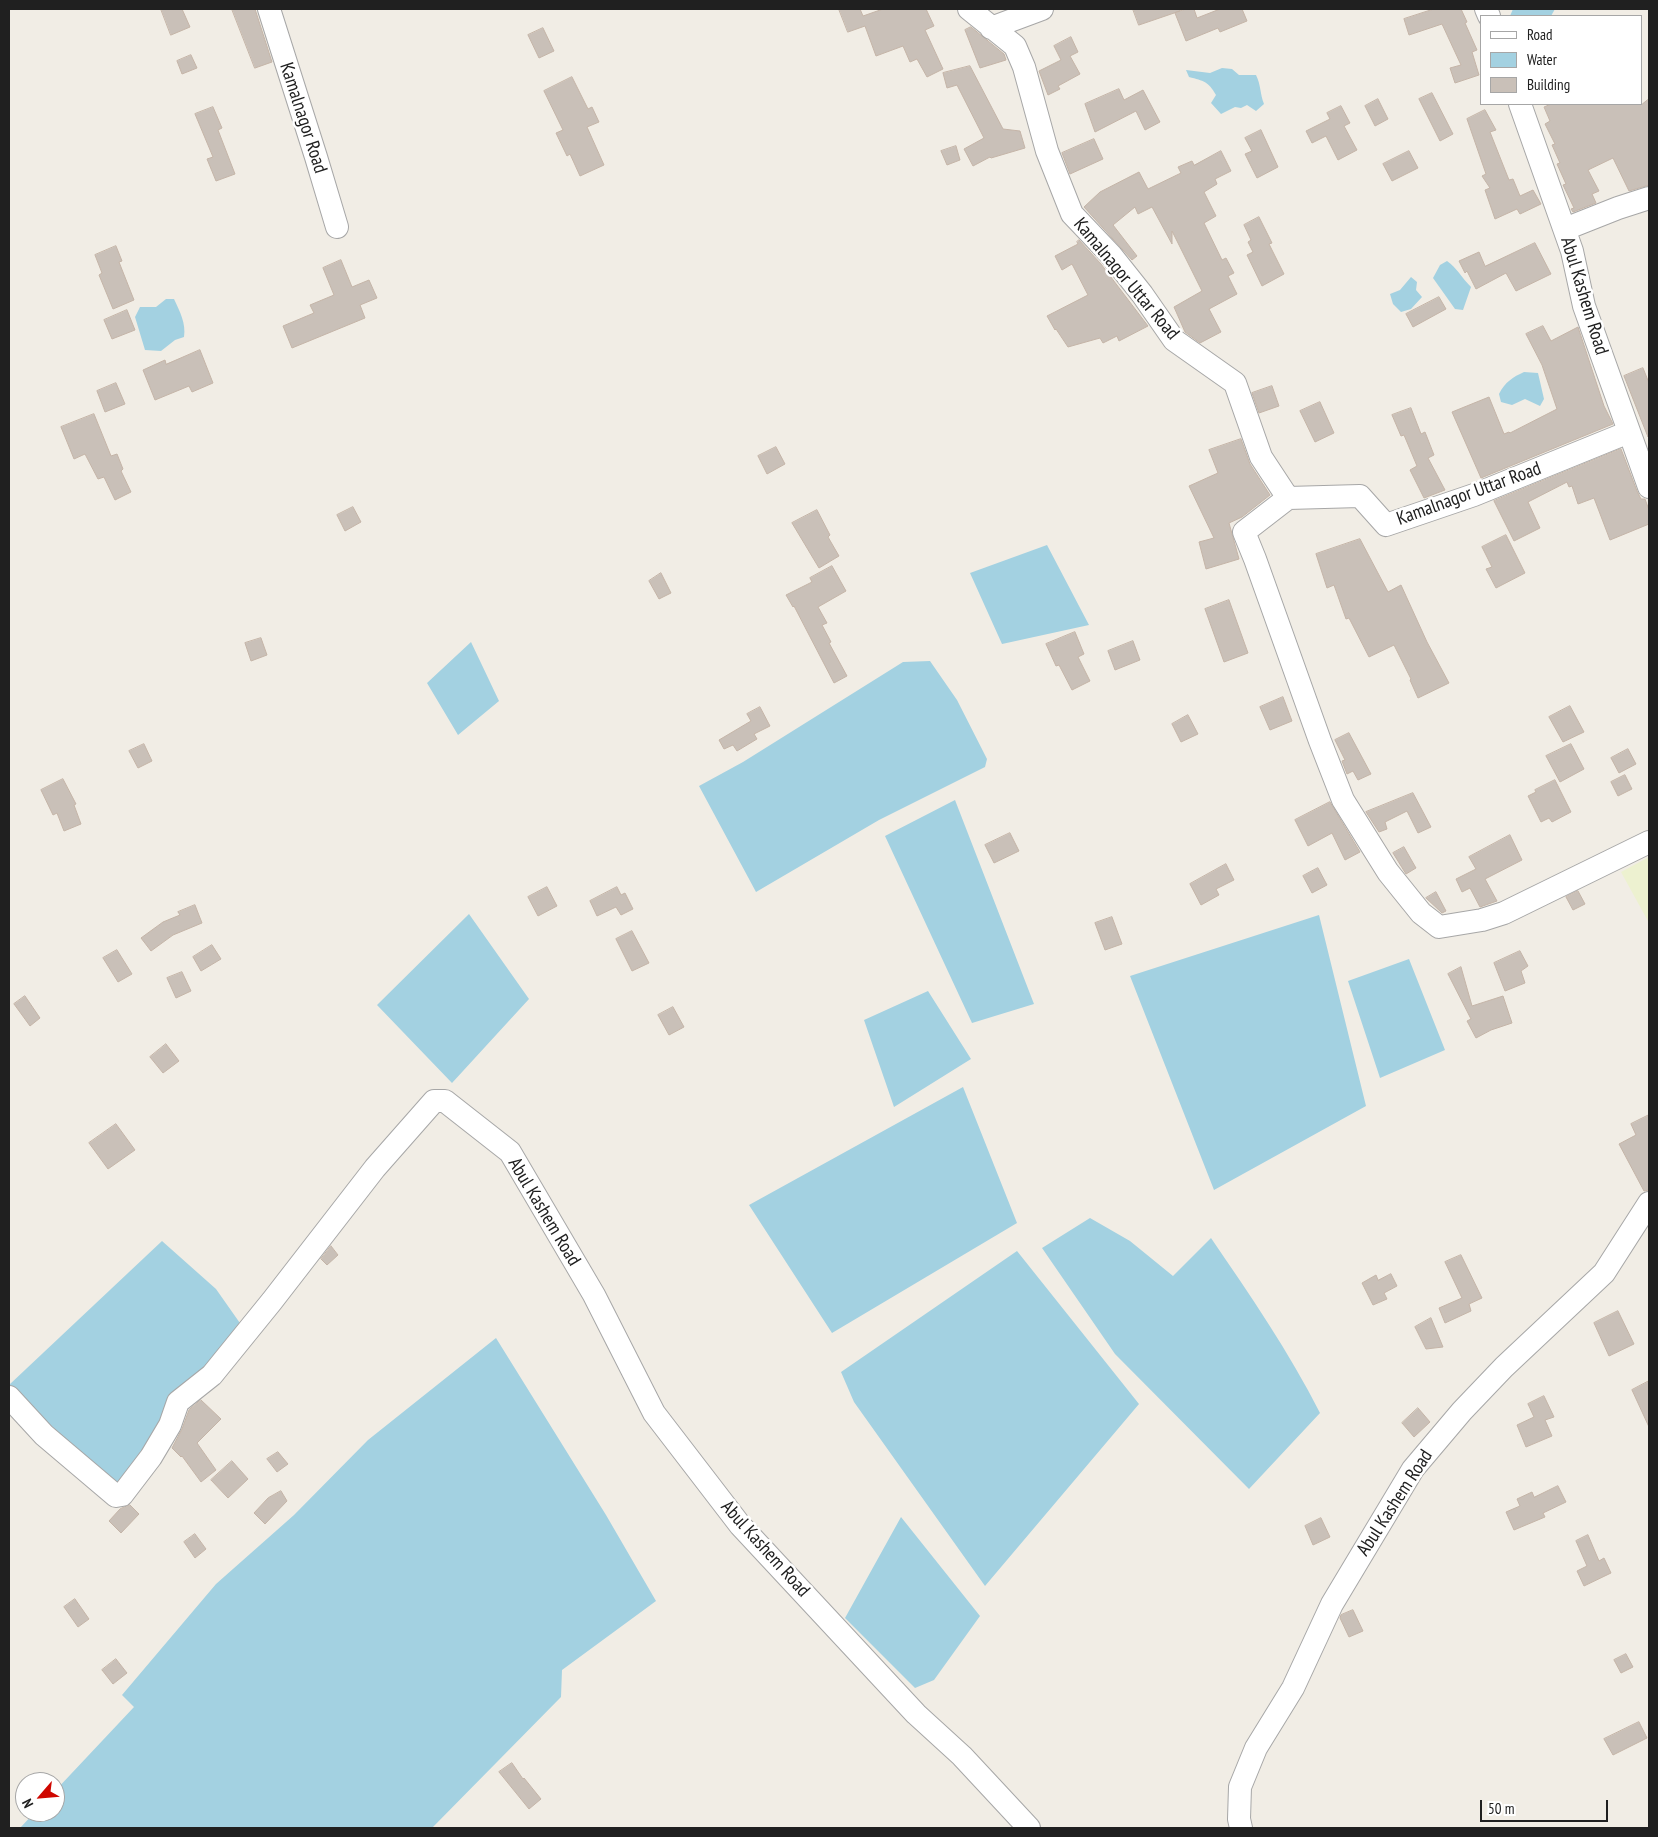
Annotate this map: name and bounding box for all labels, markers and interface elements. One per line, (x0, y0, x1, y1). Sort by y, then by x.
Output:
legend (1480, 15, 1643, 105)
text: Road (1527, 25, 1553, 44)
text: Water (1527, 50, 1557, 69)
street label: Kamalnagor Road (274, 60, 332, 176)
text: Building (1527, 75, 1570, 94)
street label: Kamalnagor Uttar Road (1068, 213, 1184, 345)
street label: Abul Kashem Road (1555, 234, 1613, 358)
street label: Kamalnagor Uttar Road (1394, 457, 1544, 531)
street label: Abul Kashem Road (503, 1154, 585, 1270)
street label: Abul Kashem Road (1352, 1446, 1438, 1560)
street label: Abul Kashem Road (716, 1496, 814, 1602)
north arrow (15, 1772, 65, 1822)
scale bar (1483, 1790, 1610, 1822)
text: N (18, 1796, 37, 1811)
text: 50 m (1488, 1799, 1514, 1818)

